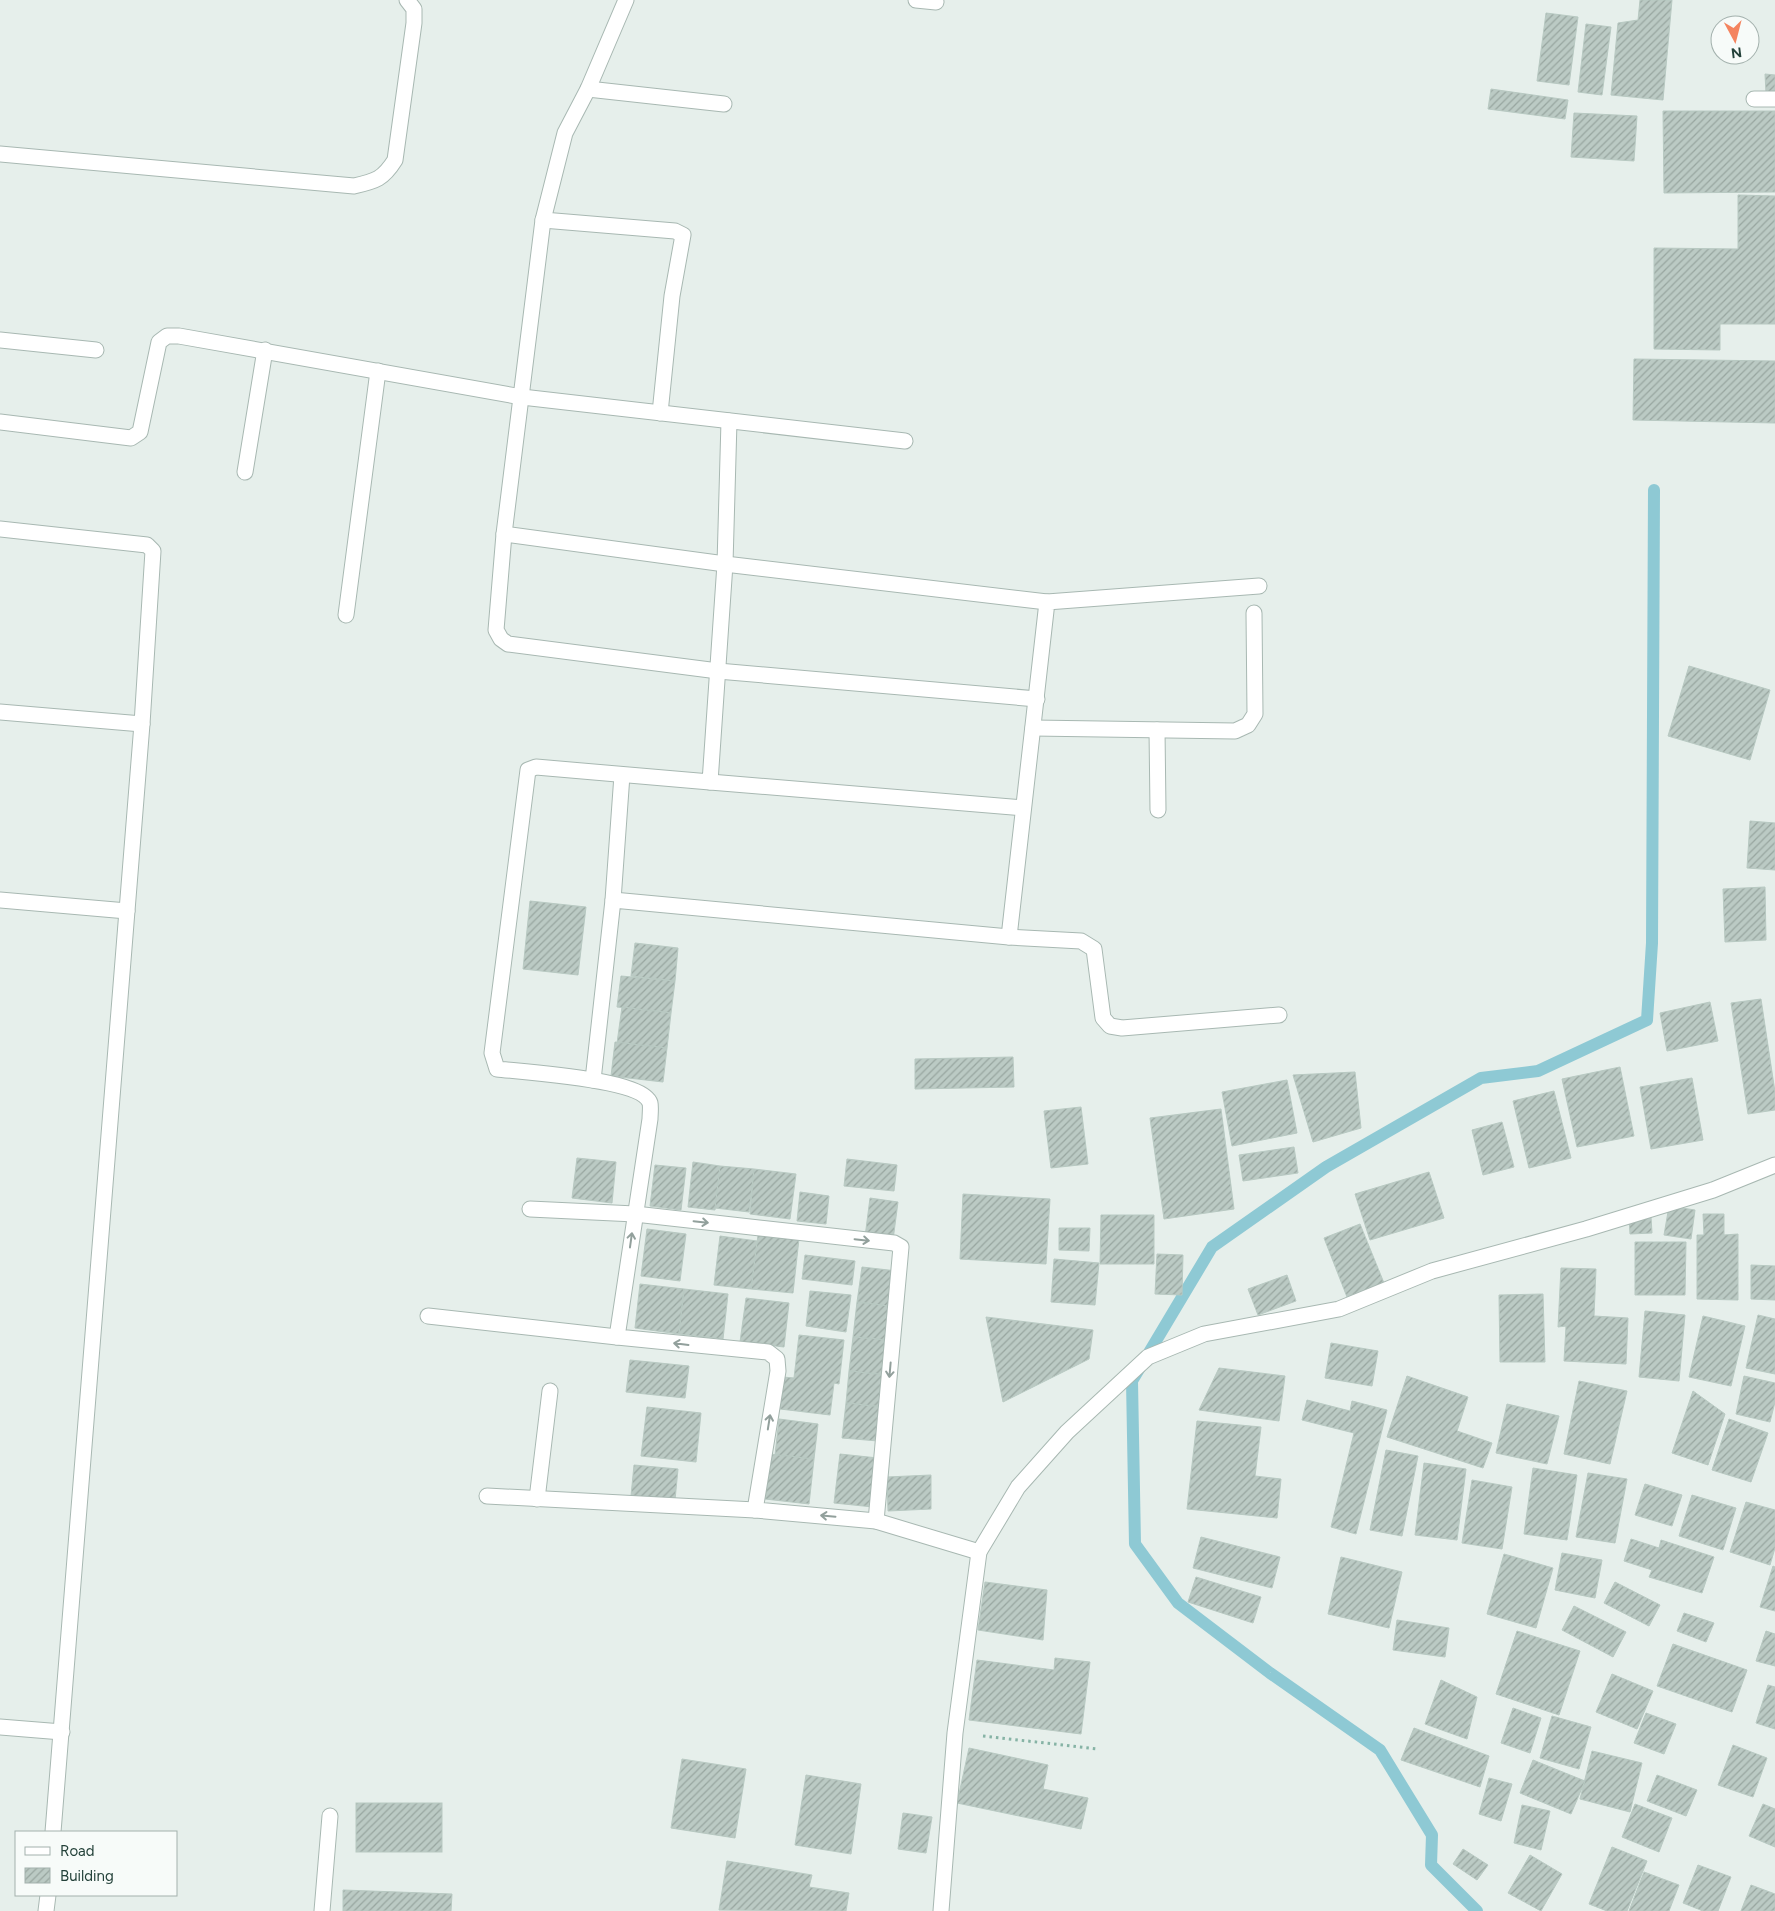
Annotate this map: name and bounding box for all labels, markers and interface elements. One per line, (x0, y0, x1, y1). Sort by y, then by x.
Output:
north arrow (1710, 15, 1760, 65)
text: N (1730, 43, 1743, 62)
one-way arrow (692, 1217, 708, 1227)
one-way arrow (626, 1232, 636, 1248)
one-way arrow (854, 1235, 870, 1245)
one-way arrow (674, 1339, 690, 1349)
one-way arrow (885, 1361, 895, 1377)
one-way arrow (765, 1415, 775, 1431)
one-way arrow (820, 1512, 836, 1521)
legend (15, 1831, 178, 1896)
text: Road (60, 1842, 95, 1860)
text: Building (60, 1867, 114, 1885)

